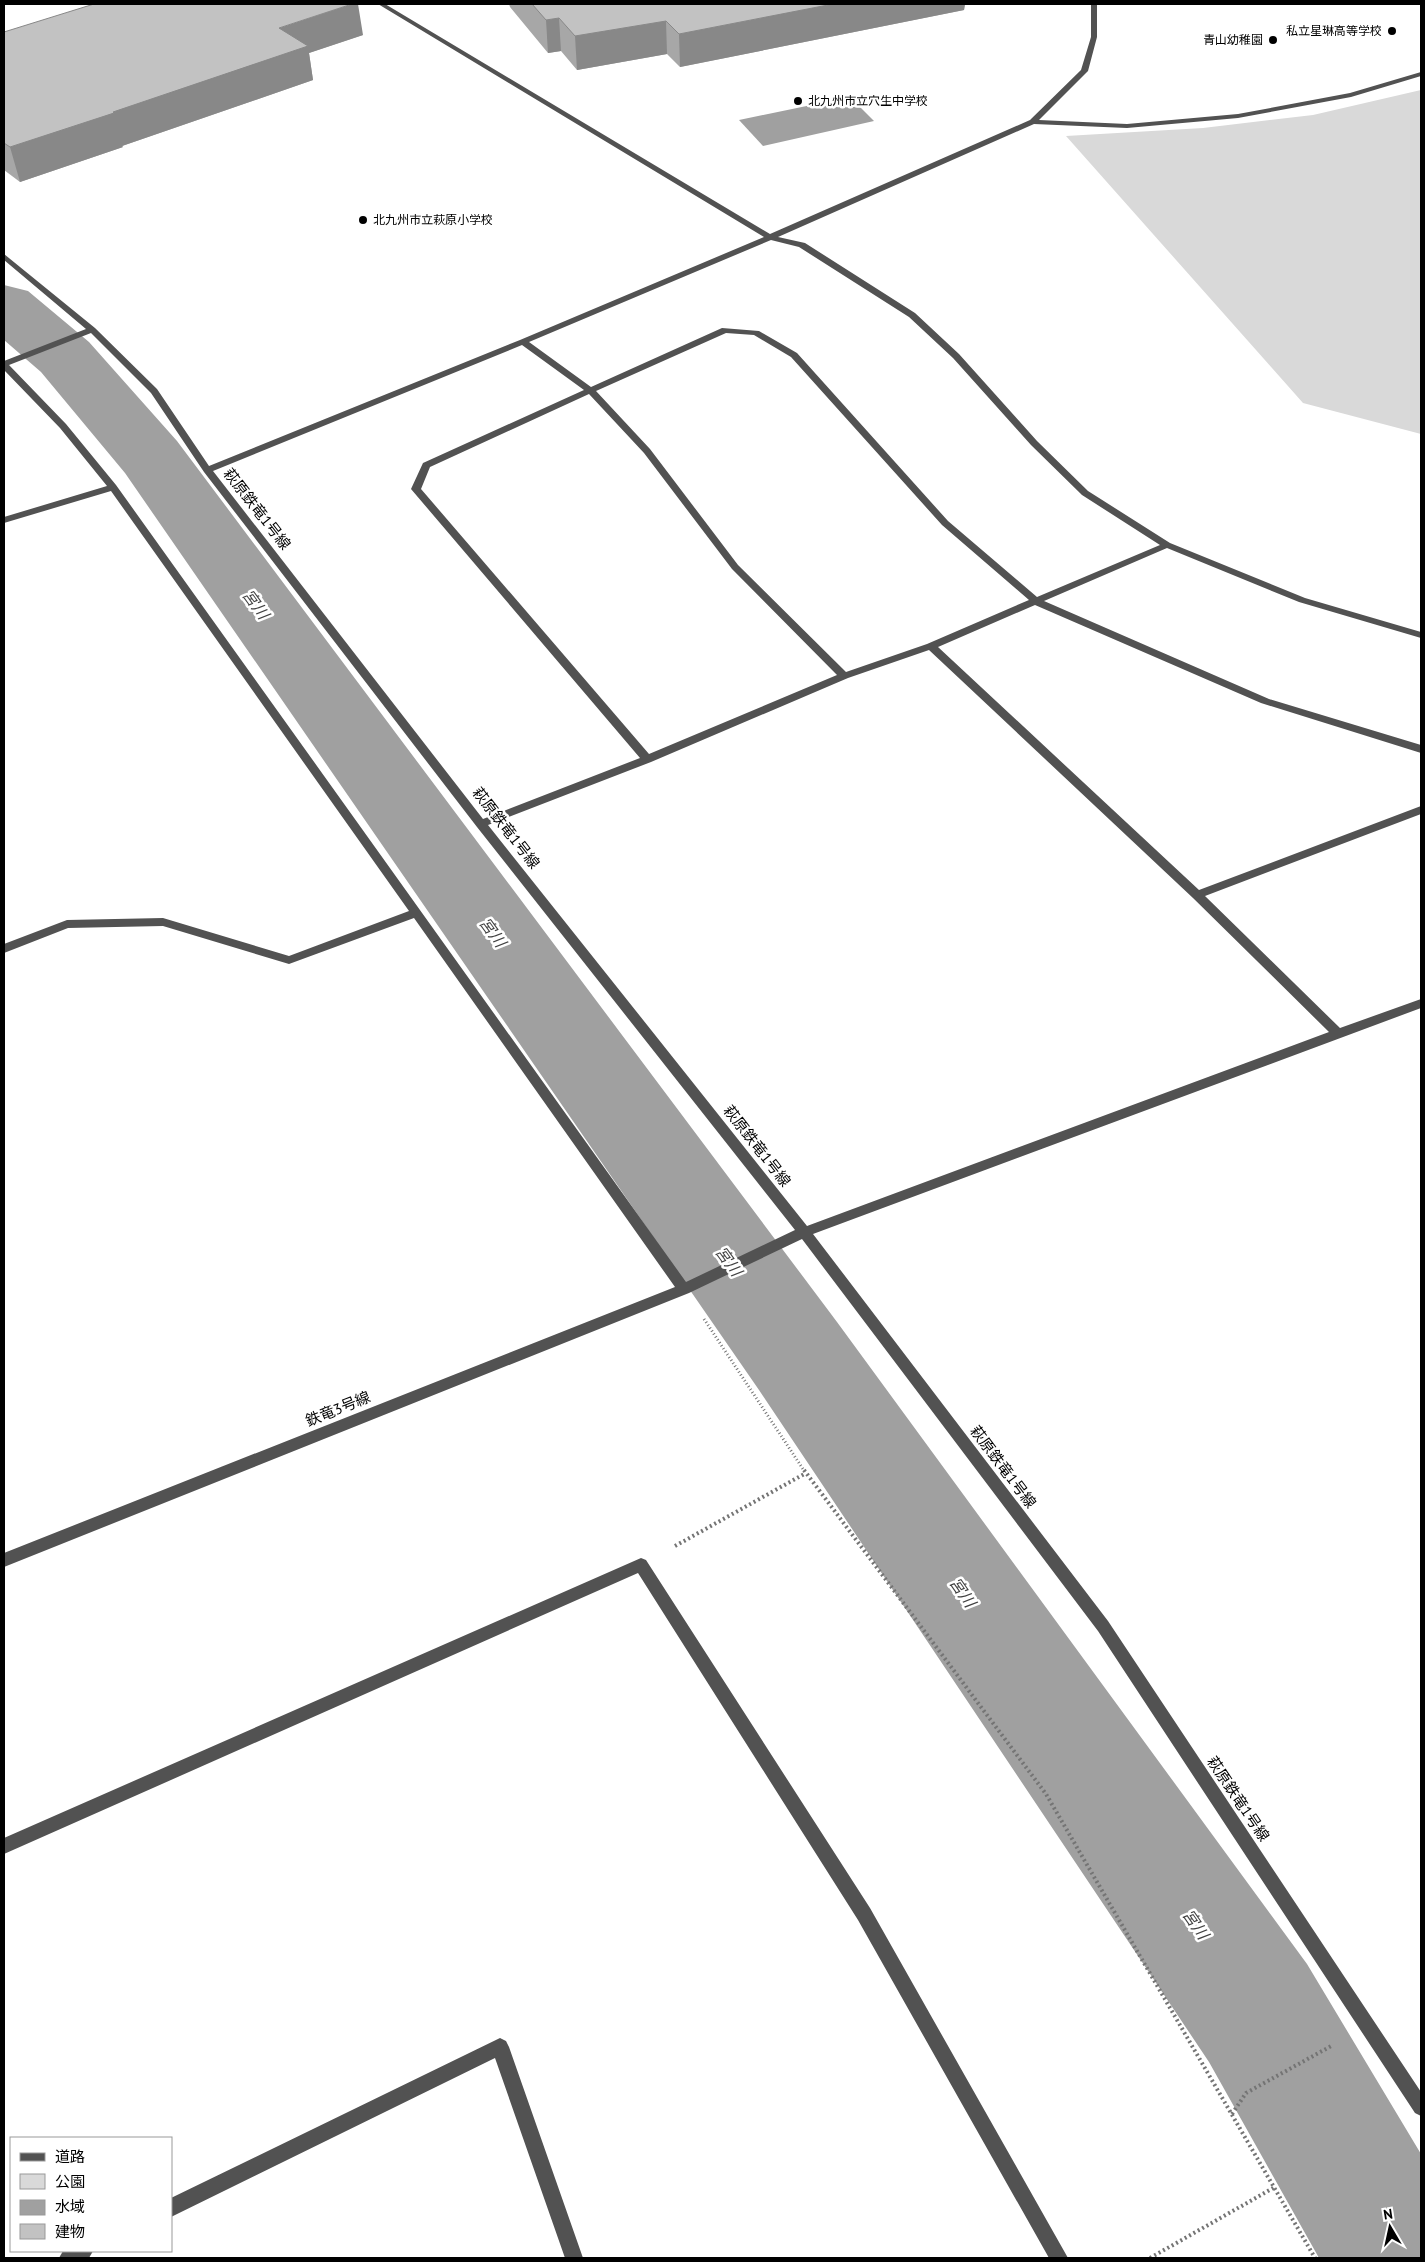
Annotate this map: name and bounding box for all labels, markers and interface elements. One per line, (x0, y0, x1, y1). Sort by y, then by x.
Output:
place label: 私立星琳高等学校 (1286, 23, 1382, 38)
marker: 私立星琳高等学校 (1386, 25, 1398, 37)
place label: 青山幼稚園 (1203, 32, 1263, 47)
marker: 青山幼稚園 (1267, 34, 1279, 46)
place label: 北九州市立穴生中学校 (808, 93, 928, 108)
marker: 北九州市立穴生中学校 (792, 95, 804, 107)
place label: 北九州市立萩原小学校 (373, 212, 493, 227)
marker: 北九州市立萩原小学校 (357, 214, 369, 226)
street label: 萩原鉄竜1号線 (220, 464, 295, 553)
water label: 宮川 (239, 585, 275, 624)
street label: 萩原鉄竜1号線 (469, 783, 544, 872)
water label: 宮川 (476, 913, 512, 952)
street label: 萩原鉄竜1号線 (720, 1101, 795, 1190)
water label: 宮川 (712, 1242, 748, 1281)
street label: 鉄竜3号線 (303, 1387, 373, 1430)
street label: 萩原鉄竜1号線 (966, 1422, 1041, 1512)
water label: 宮川 (946, 1573, 982, 1612)
street label: 萩原鉄竜1号線 (1203, 1753, 1274, 1845)
water label: 宮川 (1179, 1905, 1215, 1944)
legend (10, 2137, 172, 2252)
text: 道路 (55, 2147, 85, 2166)
text: 公園 (55, 2172, 85, 2191)
text: 水域 (55, 2197, 85, 2216)
north arrow (1365, 2202, 1415, 2252)
text: N (1382, 2205, 1394, 2224)
text: 建物 (55, 2222, 85, 2241)

